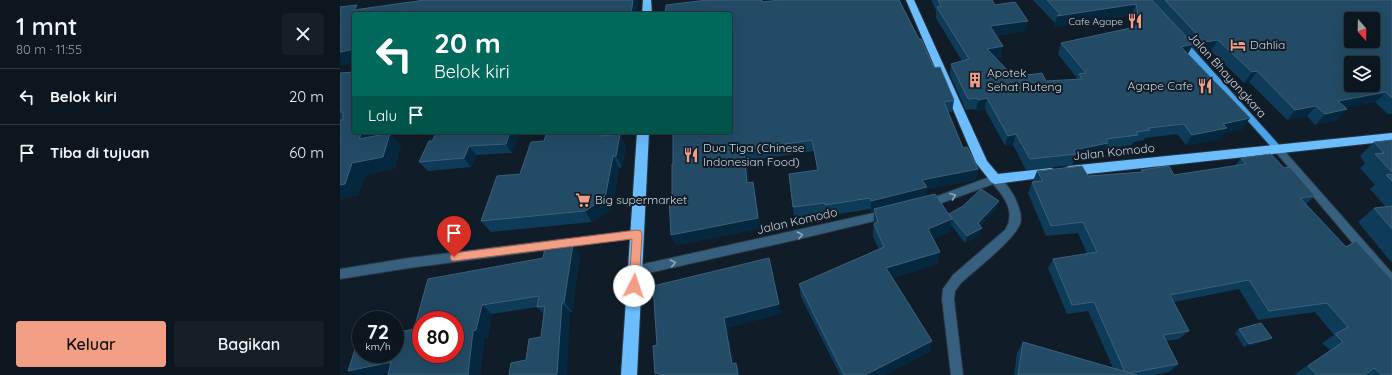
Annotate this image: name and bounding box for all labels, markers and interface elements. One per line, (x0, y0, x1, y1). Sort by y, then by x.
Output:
text: 1 mnt (16, 11, 77, 41)
restaurant icon: Cafe Agape (1126, 12, 1144, 30)
north arrow (1344, 12, 1380, 48)
map controls (1344, 12, 1380, 92)
button: close (282, 13, 324, 55)
place label: Cafe Agape (1068, 15, 1123, 28)
text: 20 m (434, 25, 501, 60)
icon: left (368, 28, 420, 80)
street label: Jalan Bhayangkara (1185, 29, 1270, 121)
hotel icon: Dahlia (1229, 36, 1247, 54)
place label: Dahlia (1250, 37, 1285, 52)
text: 80 m · 11:55 (16, 41, 82, 57)
button: layers (1344, 56, 1380, 92)
text: Belok kiri (434, 60, 510, 83)
place label: Apotek Sehat Ruteng (987, 65, 1062, 94)
building icon: Apotek Sehat Ruteng (966, 71, 984, 89)
restaurant icon: Agape Cafe (1196, 77, 1214, 95)
place label: Agape Cafe (1127, 78, 1193, 93)
icon: left (16, 86, 38, 108)
text: Belok kiri (50, 87, 117, 106)
text: 20 m (289, 87, 324, 106)
icon: arrive (405, 104, 427, 126)
text: Lalu (368, 106, 397, 125)
place label: Dua Tiga (Chinese Indonesian Food) (703, 140, 805, 169)
street label: Jalan Komodo (1072, 140, 1156, 163)
icon: arrive (16, 142, 38, 164)
text: Tiba di tujuan (50, 143, 149, 162)
text: 60 m (289, 143, 324, 162)
restaurant icon: Dua Tiga (Chinese Indonesian Food) (682, 146, 700, 164)
supermarket icon: Big supermarket (574, 191, 592, 209)
place label: Big supermarket (595, 192, 687, 207)
one-way arrow (949, 192, 956, 200)
street label: Jalan Komodo (755, 204, 839, 237)
pin (437, 216, 471, 257)
icon: arrive (443, 222, 465, 244)
one-way arrow (796, 231, 803, 240)
one-way arrow (670, 259, 676, 267)
position arrow (613, 265, 655, 307)
speed limit sign: 80 (412, 311, 464, 363)
text: 72 (367, 319, 389, 344)
button: Keluar (16, 321, 166, 367)
button: Bagikan (174, 321, 324, 367)
text: km/h (365, 340, 391, 353)

